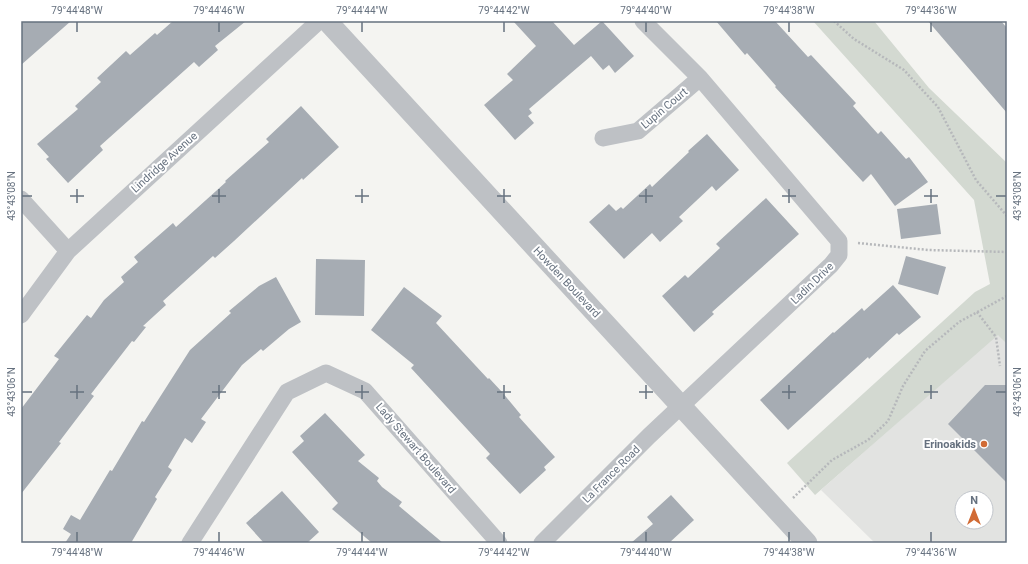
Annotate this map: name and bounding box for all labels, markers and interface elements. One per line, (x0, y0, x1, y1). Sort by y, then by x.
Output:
text: 79°44'48"W (51, 5, 103, 16)
text: 79°44'46"W (193, 5, 245, 16)
text: 79°44'44"W (336, 5, 388, 16)
text: 79°44'42"W (478, 5, 530, 16)
text: 79°44'40"W (620, 5, 672, 16)
text: 79°44'38"W (763, 5, 815, 16)
text: 79°44'36"W (905, 5, 957, 16)
street label: Lupin Court (639, 85, 690, 132)
street label: Lindridge Avenue (129, 129, 200, 195)
text: 43°43'08"N (6, 171, 17, 221)
text: 43°43'08"N (1012, 171, 1023, 221)
street label: Howden Boulevard (531, 244, 603, 320)
street label: Ladin Drive (788, 260, 837, 307)
text: 43°43'06"N (6, 367, 17, 417)
text: 43°43'06"N (1012, 367, 1023, 417)
street label: Lady Stewart Boulevard (373, 401, 458, 496)
place label: Erinoakids (924, 438, 976, 451)
marker: Erinoakids (979, 439, 989, 449)
street label: La France Road (580, 443, 643, 506)
north arrow (954, 490, 994, 530)
text: N (970, 494, 978, 507)
text: 79°44'48"W (51, 547, 103, 558)
text: 79°44'46"W (193, 547, 245, 558)
text: 79°44'44"W (336, 547, 388, 558)
text: 79°44'42"W (478, 547, 530, 558)
text: 79°44'40"W (620, 547, 672, 558)
text: 79°44'38"W (763, 547, 815, 558)
text: 79°44'36"W (905, 547, 957, 558)

